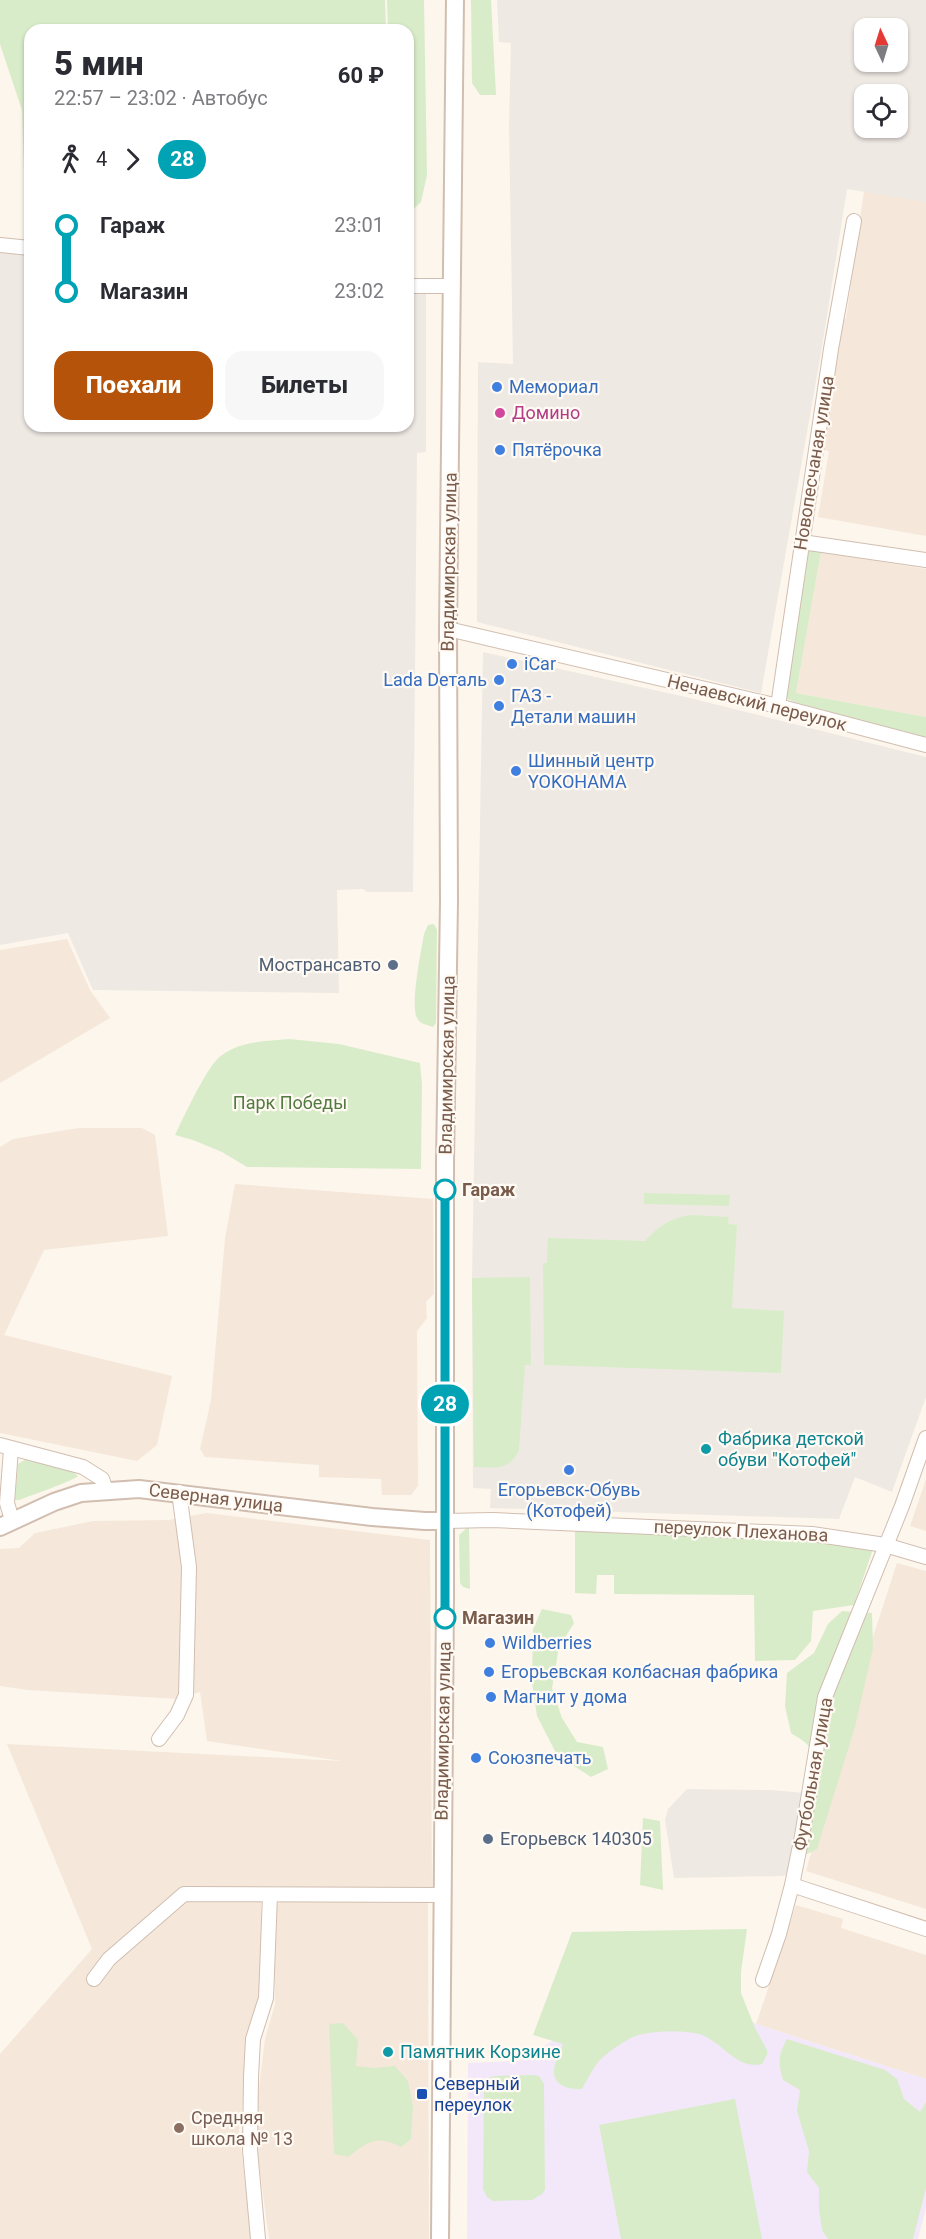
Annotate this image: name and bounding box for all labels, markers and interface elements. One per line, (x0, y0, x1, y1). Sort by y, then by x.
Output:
north arrow (854, 18, 908, 72)
map controls (854, 18, 908, 138)
text: 5 мин (54, 44, 144, 83)
text: 60 ₽ (338, 63, 384, 88)
button: locate (854, 84, 908, 138)
text: 22:57 – 23:02 · Автобус (54, 86, 268, 110)
icon: walk (54, 143, 87, 176)
icon: forward (116, 143, 149, 176)
text: 4 (96, 147, 107, 171)
text: 28 (170, 147, 194, 171)
text: Гараж (100, 213, 165, 238)
text: 23:01 (334, 213, 384, 237)
text: Магазин (100, 279, 188, 304)
text: 23:02 (334, 279, 384, 303)
button: Поехали (54, 351, 213, 420)
button: Билеты (225, 351, 384, 420)
street label: Новопесчаная улица (789, 374, 838, 552)
place label: Мемориал (509, 376, 599, 397)
marker: Мемориал (490, 380, 504, 394)
place label: Домино (512, 402, 580, 423)
marker: Домино (493, 406, 507, 420)
place label: Пятёрочка (512, 439, 602, 460)
marker: Пятёрочка (493, 443, 507, 457)
street label: Владимирская улица (436, 472, 461, 652)
place label: iCar (524, 653, 556, 674)
marker: iCar (505, 657, 519, 671)
place label: Lada Dеталь (383, 669, 487, 690)
street label: Нечаевский переулок (665, 670, 849, 735)
marker: Lada Dеталь (492, 673, 506, 687)
place label: ГАЗ - Детали машин (511, 685, 636, 727)
marker: ГАЗ - Детали машин (492, 699, 506, 713)
place label: Шинный центр YOKOHAMA (528, 750, 654, 792)
marker: Шинный центр YOKOHAMA (509, 764, 523, 778)
place label: Мострансавто (259, 954, 381, 975)
marker: Мострансавто (386, 958, 400, 972)
street label: Владимирская улица (434, 975, 459, 1155)
park label: Парк Победы (233, 1092, 347, 1113)
marker: Гараж (434, 1179, 456, 1201)
place label: Гараж (462, 1179, 516, 1200)
line badge: 28 (418, 1384, 472, 1424)
text: 28 (433, 1392, 457, 1416)
place label: Фабрика детской обуви "Котофей" (718, 1428, 864, 1470)
marker: Фабрика детской обуви "Котофей" (699, 1442, 713, 1456)
marker: Егорьевск-Обувь (Котофей) (562, 1463, 576, 1477)
street label: Северная улица (148, 1479, 284, 1516)
place label: Егорьевск-Обувь (Котофей) (498, 1479, 640, 1522)
street label: переулок Плеханова (653, 1515, 829, 1546)
marker: Магазин (434, 1607, 456, 1629)
place label: Магазин (462, 1607, 534, 1628)
place label: Wildberries (502, 1632, 592, 1653)
marker: Wildberries (483, 1636, 497, 1650)
street label: Владимирская улица (430, 1641, 455, 1821)
place label: Егорьевская колбасная фабрика (501, 1661, 778, 1682)
marker: Егорьевская колбасная фабрика (482, 1665, 496, 1679)
place label: Магнит у дома (503, 1686, 627, 1707)
marker: Магнит у дома (484, 1690, 498, 1704)
street label: Футбольная улица (789, 1696, 836, 1852)
place label: Союзпечать (488, 1747, 592, 1768)
marker: Союзпечать (469, 1751, 483, 1765)
place label: Егорьевск 140305 (500, 1828, 652, 1849)
marker: Егорьевск 140305 (481, 1832, 495, 1846)
place label: Памятник Корзине (400, 2041, 561, 2062)
marker: Памятник Корзине (381, 2045, 395, 2059)
place label: Северный переулок (434, 2073, 520, 2115)
marker: Северный переулок (415, 2087, 429, 2101)
place label: Средняя школа № 13 (191, 2107, 293, 2149)
marker: Средняя школа № 13 (172, 2121, 186, 2135)

